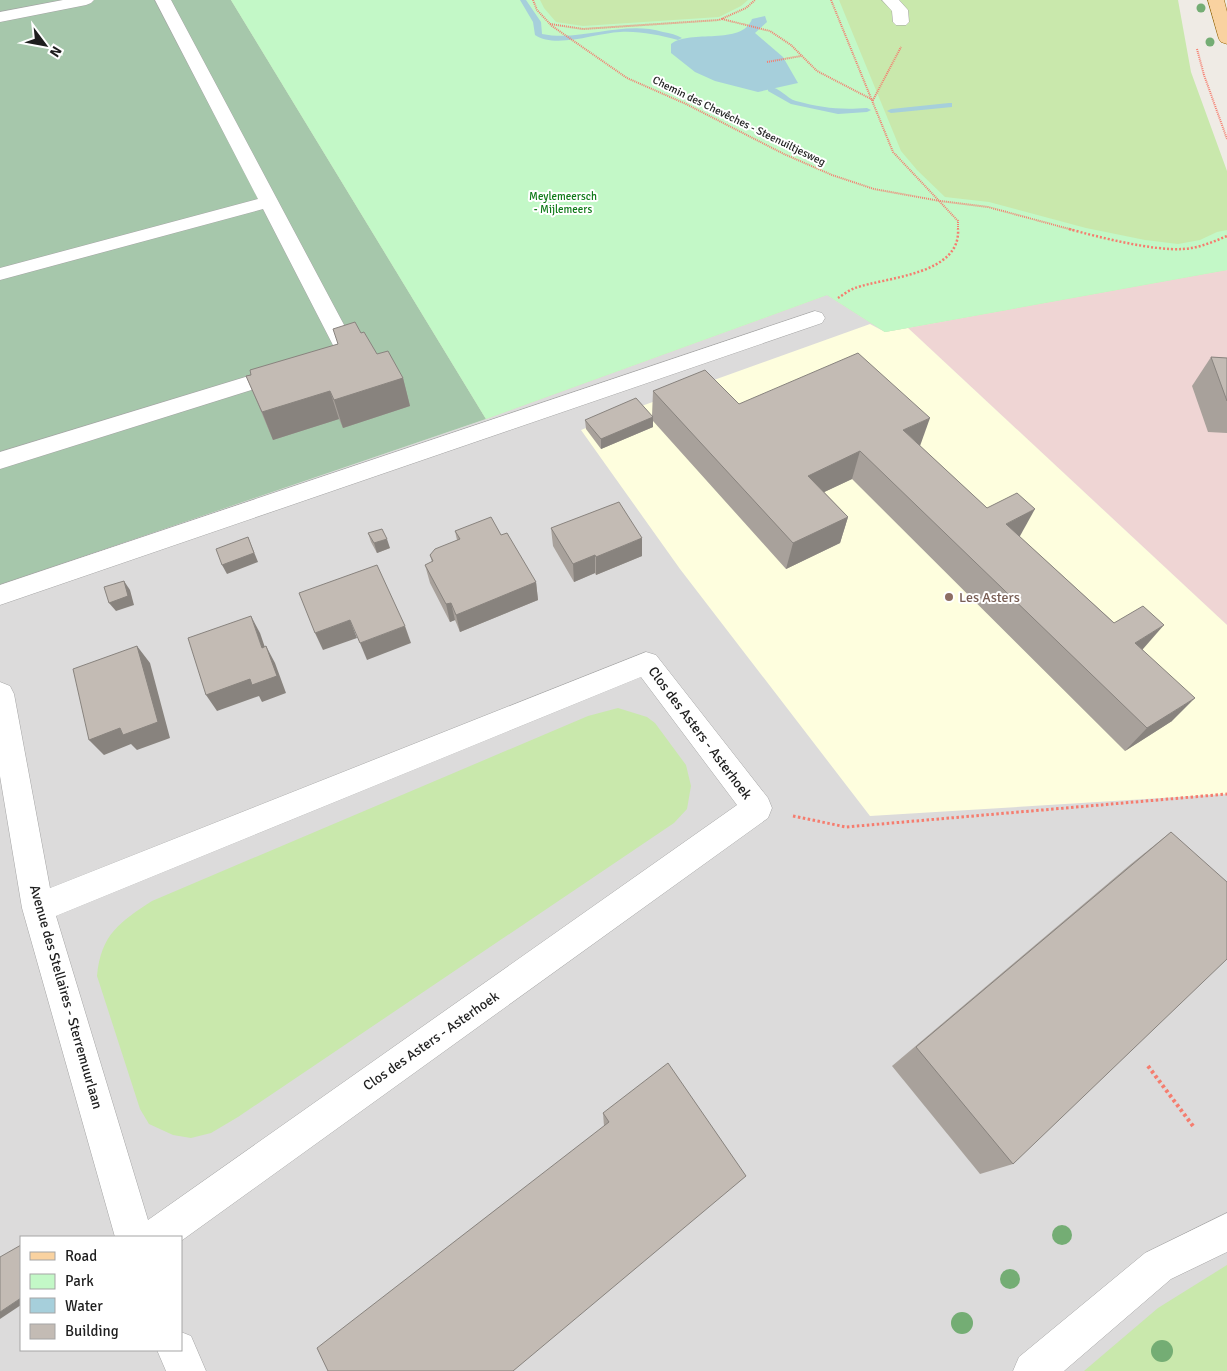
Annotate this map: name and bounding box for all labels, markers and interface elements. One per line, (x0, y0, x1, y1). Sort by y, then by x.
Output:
north arrow (20, 20, 70, 70)
text: N (46, 43, 65, 60)
street label: Chemin des Chevêches - Steenuiltjesweg (650, 73, 828, 169)
park label: Meylemeersch - Mijlemeers (529, 190, 597, 216)
place label: Les Asters (959, 589, 1020, 606)
marker: Les Asters (943, 591, 955, 603)
street label: Clos des Asters - Asterhoek (644, 663, 756, 803)
street label: Avenue des Stellaires - Sterremuurlaan (26, 883, 106, 1111)
street label: Clos des Asters - Asterhoek (360, 988, 502, 1094)
legend (20, 1236, 182, 1351)
text: Road (65, 1247, 97, 1265)
text: Park (65, 1272, 94, 1290)
text: Water (65, 1297, 103, 1315)
text: Building (65, 1322, 119, 1340)

